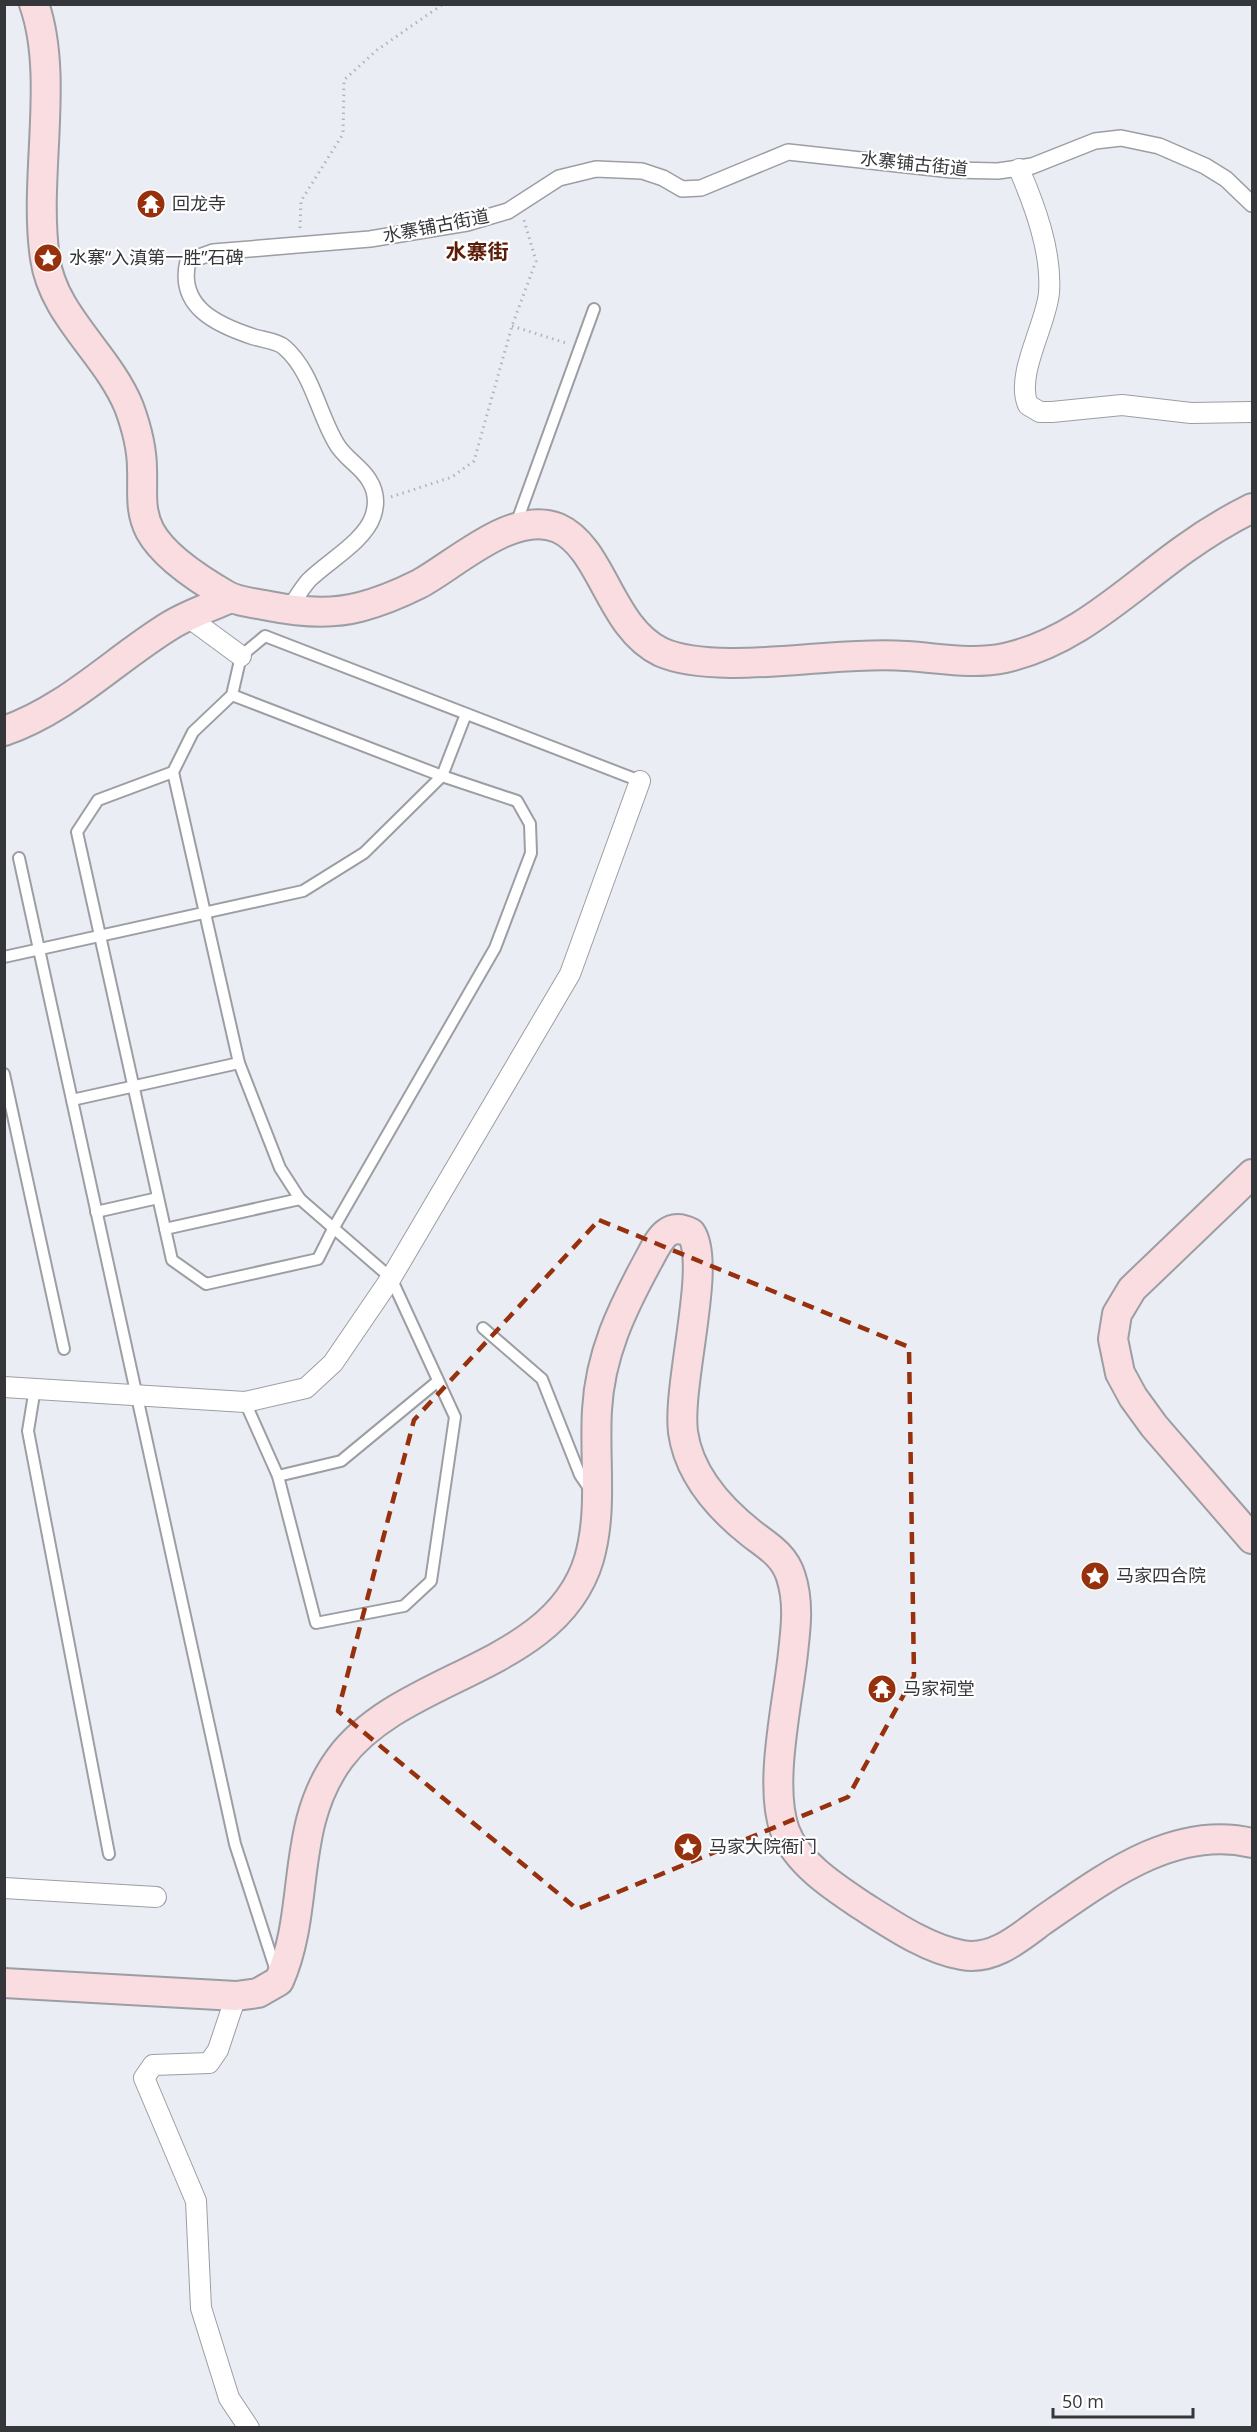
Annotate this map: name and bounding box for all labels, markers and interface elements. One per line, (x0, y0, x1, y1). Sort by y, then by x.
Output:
street label: 水寨铺古街道 (859, 145, 969, 181)
temple icon: 回龙寺 (135, 188, 167, 220)
place label: 回龙寺 (172, 191, 226, 215)
street label: 水寨铺古街道 (381, 203, 491, 247)
district label: 水寨街 (446, 237, 509, 265)
place icon: 水寨“入滇第一胜”石碑 (32, 242, 64, 274)
place label: 水寨“入滇第一胜”石碑 (69, 245, 244, 269)
place icon: 马家四合院 (1079, 1560, 1111, 1592)
place label: 马家四合院 (1116, 1563, 1206, 1587)
temple icon: 马家祠堂 (866, 1673, 898, 1705)
place label: 马家祠堂 (903, 1676, 975, 1700)
place icon: 马家大院衙门 (672, 1831, 704, 1863)
place label: 马家大院衙门 (709, 1834, 817, 1858)
scale bar (1053, 2381, 1192, 2419)
text: 50 m (1062, 2389, 1104, 2413)

